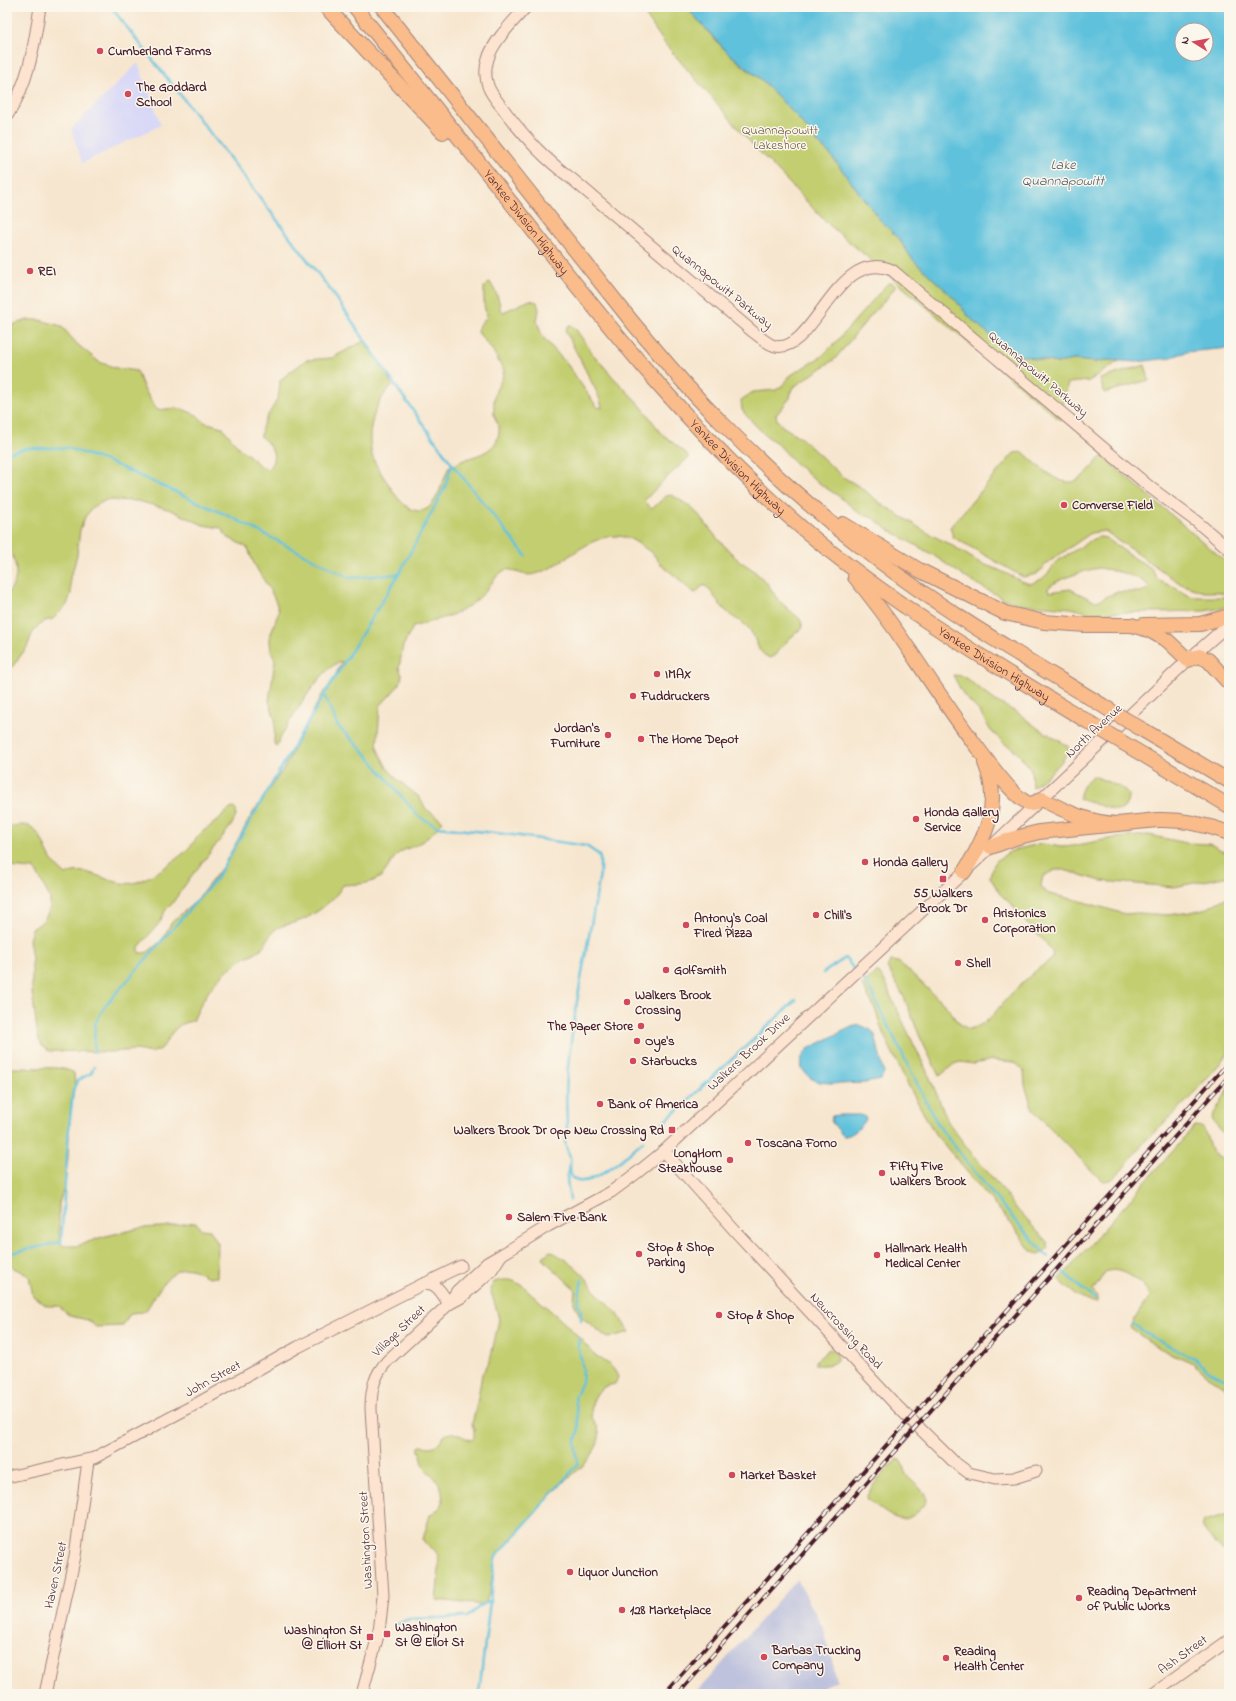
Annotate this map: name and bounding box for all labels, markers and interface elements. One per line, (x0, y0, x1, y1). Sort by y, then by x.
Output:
north arrow (1174, 22, 1214, 62)
text: N (1177, 35, 1194, 45)
place label: Cumberland Farms (108, 42, 212, 61)
marker: Cumberland Farms (95, 46, 105, 56)
place label: The Goddard School (136, 78, 207, 112)
marker: The Goddard School (123, 89, 133, 99)
park label: Quannapowitt Lakeshore (742, 121, 819, 155)
water label: Lake Quannapowitt (1022, 155, 1105, 192)
street label: Yankee Division Highway (479, 166, 574, 279)
street label: Quannapowitt Parkway (667, 240, 777, 335)
place label: REI (37, 262, 56, 281)
marker: REI (25, 266, 35, 276)
street label: Quannapowitt Parkway (983, 326, 1092, 422)
street label: Yankee Division Highway (685, 415, 790, 520)
place label: Comverse Field (1072, 496, 1154, 515)
marker: Comverse Field (1059, 500, 1069, 510)
street label: Yankee Division Highway (934, 622, 1054, 707)
place label: IMAX (665, 665, 692, 684)
marker: IMAX (652, 669, 662, 679)
place label: Fuddruckers (640, 687, 710, 706)
marker: Fuddruckers (628, 691, 638, 701)
street label: North Avenue (1061, 699, 1127, 763)
place label: Jordan's Furniture (550, 719, 601, 753)
marker: Jordan's Furniture (603, 730, 613, 740)
place label: The Home Depot (649, 730, 739, 749)
marker: The Home Depot (636, 734, 646, 744)
place label: Honda Gallery Service (924, 803, 999, 837)
marker: Honda Gallery Service (911, 814, 921, 824)
place label: Honda Gallery (873, 853, 948, 874)
marker: Honda Gallery (860, 857, 870, 867)
marker: 55 Walkers Brook Dr (938, 874, 948, 884)
place label: 55 Walkers Brook Dr (913, 884, 973, 918)
place label: Aristonics Corporation (993, 904, 1056, 938)
place label: Chili's (824, 906, 853, 925)
place label: Antony's Coal Fired Pizza (693, 909, 768, 943)
marker: Chili's (811, 910, 821, 920)
marker: Aristonics Corporation (980, 915, 990, 925)
marker: Antony's Coal Fired Pizza (681, 920, 691, 930)
place label: Shell (966, 954, 991, 973)
marker: Shell (953, 958, 963, 968)
place label: Golfsmith (674, 961, 726, 980)
marker: Golfsmith (661, 965, 671, 975)
place label: Walkers Brook Crossing (635, 986, 712, 1022)
marker: Walkers Brook Crossing (622, 997, 632, 1007)
street label: Walkers Brook Drive (704, 1009, 795, 1095)
place label: The Paper Store (547, 1017, 634, 1036)
marker: The Paper Store (636, 1021, 646, 1031)
place label: Oye's (645, 1032, 675, 1053)
marker: Oye's (632, 1036, 642, 1046)
place label: Starbucks (641, 1052, 697, 1071)
marker: Starbucks (628, 1056, 638, 1066)
place label: Bank of America (607, 1095, 698, 1114)
marker: Bank of America (595, 1099, 605, 1109)
place label: Walkers Brook Dr opp New Crossing Rd (454, 1121, 665, 1142)
marker: Walkers Brook Dr opp New Crossing Rd (667, 1125, 677, 1135)
place label: Toscana Forno (756, 1134, 837, 1153)
marker: Toscana Forno (743, 1138, 753, 1148)
place label: LongHorn Steakhouse (658, 1144, 723, 1178)
marker: LongHorn Steakhouse (725, 1155, 735, 1165)
place label: Fifty Five Walkers Brook (889, 1157, 967, 1191)
marker: Fifty Five Walkers Brook (877, 1168, 887, 1178)
place label: Salem Five Bank (517, 1208, 607, 1227)
marker: Salem Five Bank (504, 1212, 514, 1222)
place label: Stop & Shop Parking (647, 1238, 714, 1274)
place label: Hallmark Health Medical Center (885, 1239, 967, 1273)
marker: Stop & Shop Parking (634, 1249, 644, 1259)
marker: Hallmark Health Medical Center (872, 1250, 882, 1260)
street label: Newcrossing Road (805, 1288, 887, 1375)
street label: Village Street (367, 1300, 431, 1363)
place label: Stop & Shop (727, 1306, 794, 1325)
marker: Stop & Shop (714, 1310, 724, 1320)
street label: John Street (182, 1356, 245, 1402)
place label: Market Basket (740, 1466, 817, 1485)
marker: Market Basket (727, 1470, 737, 1480)
street label: Washington Street (354, 1490, 379, 1589)
street label: Haven Street (40, 1539, 73, 1610)
place label: Liquor Junction (578, 1563, 658, 1582)
marker: Liquor Junction (565, 1567, 575, 1577)
place label: Reading Department of Public Works (1086, 1582, 1197, 1616)
marker: Reading Department of Public Works (1074, 1593, 1084, 1603)
place label: 128 Marketplace (630, 1601, 712, 1620)
marker: 128 Marketplace (617, 1605, 627, 1615)
place label: Washington St @ Eliot St (395, 1618, 465, 1652)
place label: Washington St @ Elliott St (284, 1621, 363, 1655)
marker: Washington St @ Eliot St (382, 1629, 392, 1639)
street label: Ash Street (1154, 1630, 1212, 1679)
marker: Washington St @ Elliott St (365, 1632, 375, 1642)
place label: Barbas Trucking Company (771, 1641, 861, 1677)
place label: Reading Health Center (953, 1642, 1025, 1676)
marker: Barbas Trucking Company (759, 1652, 769, 1662)
marker: Reading Health Center (941, 1653, 951, 1663)

